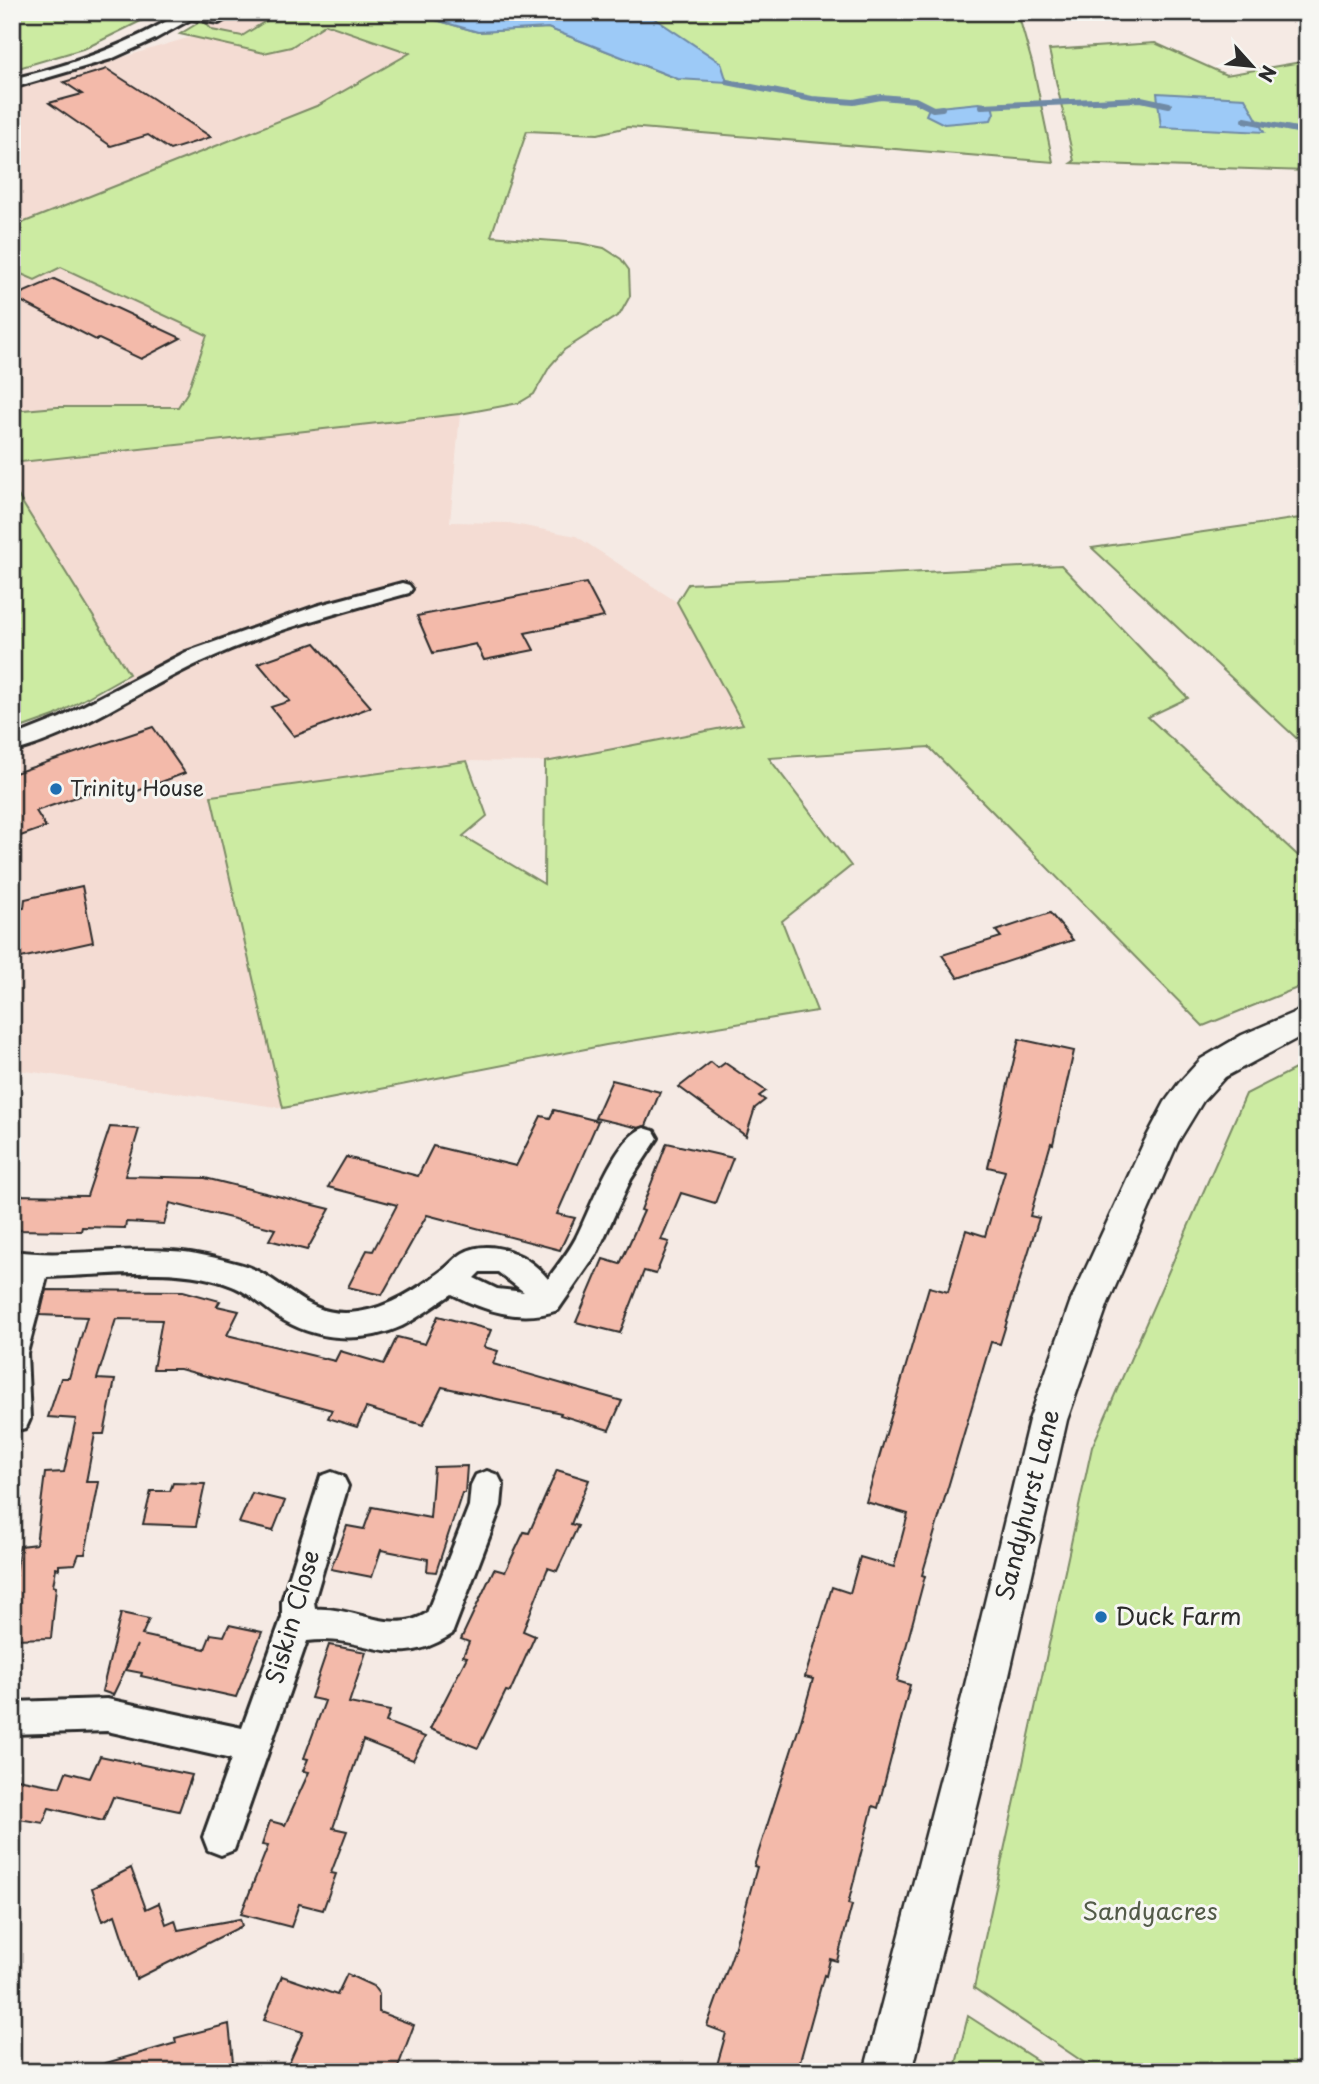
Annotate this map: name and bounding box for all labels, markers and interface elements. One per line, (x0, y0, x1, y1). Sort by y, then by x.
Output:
north arrow (1218, 32, 1288, 102)
text: N (1252, 61, 1284, 87)
place label: Trinity House (70, 771, 204, 803)
marker: Trinity House (48, 781, 64, 797)
street label: Sandyhurst Lane (985, 1405, 1067, 1604)
street label: Siskin Close (255, 1545, 327, 1688)
place label: Duck Farm (1115, 1597, 1242, 1633)
marker: Duck Farm (1093, 1609, 1109, 1625)
park label: Sandyacres (1082, 1892, 1218, 1928)

